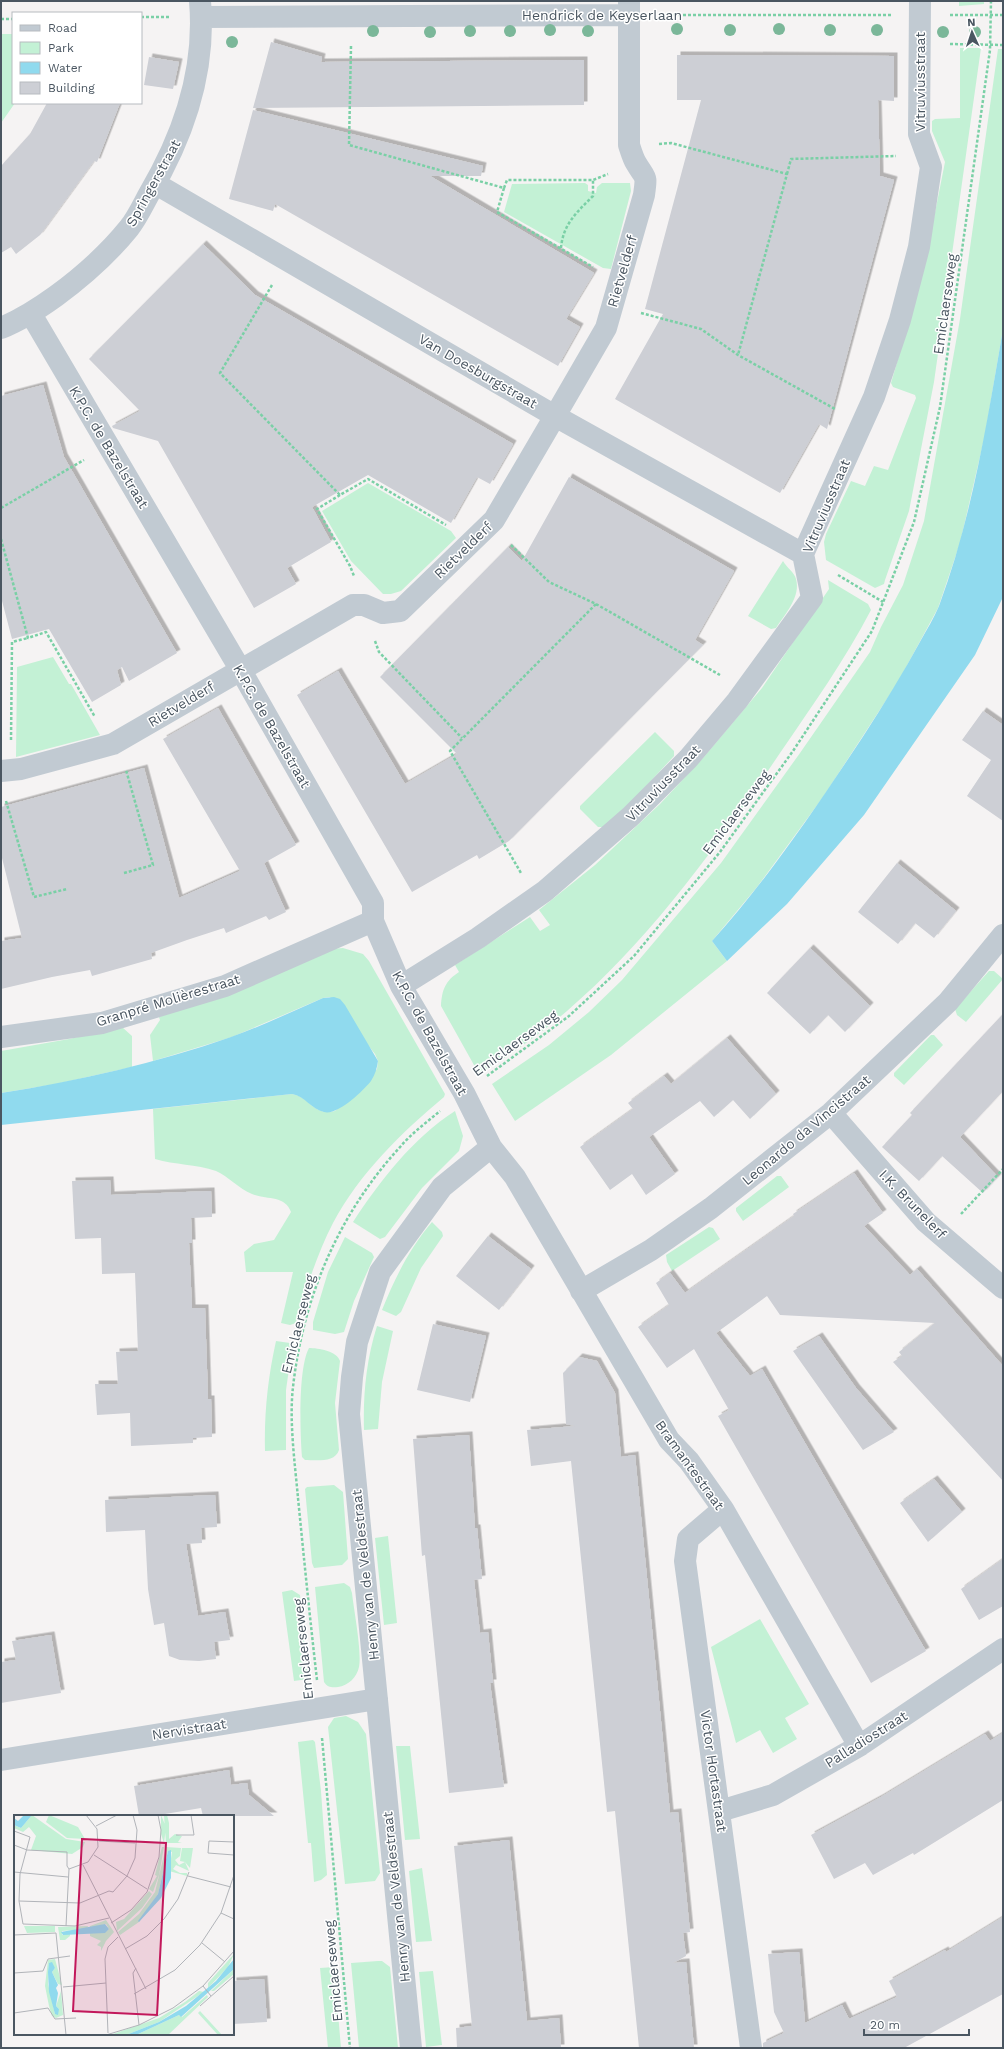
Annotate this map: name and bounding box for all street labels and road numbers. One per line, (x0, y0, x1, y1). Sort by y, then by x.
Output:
street label: Hendrick de Keyserlaan (522, 7, 682, 23)
street label: Vitruviusstraat (912, 32, 928, 132)
street label: Springerstraat (123, 137, 184, 229)
street label: Rietvelderf (604, 233, 640, 309)
street label: Emiclaerseweg (930, 252, 960, 356)
street label: Van Doesburgstraat (416, 331, 540, 411)
street label: K.P.C. de Bazelstraat (66, 383, 152, 511)
street label: Vitruviusstraat (799, 457, 853, 555)
street label: Rietvelderf (431, 518, 496, 582)
street label: K.P.C. de Bazelstraat (230, 662, 314, 791)
street label: Rietvelderf (145, 678, 217, 730)
street label: Vitruviusstraat (622, 741, 704, 825)
street label: Emiclaerseweg (699, 766, 773, 857)
street label: K.P.C. de Bazelstraat (389, 968, 471, 1098)
street label: Granpré Molièrestraat (94, 970, 242, 1029)
street label: Emiclaerseweg (469, 1006, 561, 1079)
street label: Leonardo da Vincistraat (739, 1072, 874, 1188)
street label: I.K. Brunelerf (876, 1166, 950, 1242)
street label: Emiclaerseweg (278, 1272, 318, 1375)
street label: Bramantestraat (652, 1417, 728, 1513)
street label: Henry van de Veldestraat (348, 1489, 382, 1661)
street label: Emiclaerseweg (290, 1597, 316, 1700)
street label: Palladiostraat (822, 1707, 910, 1771)
street label: Victor Hortastraat (698, 1709, 730, 1833)
street label: Nervistraat (151, 1715, 227, 1743)
street label: Henry van de Veldestraat (379, 1811, 413, 1983)
street label: Emiclaerseweg (321, 1919, 345, 2022)

